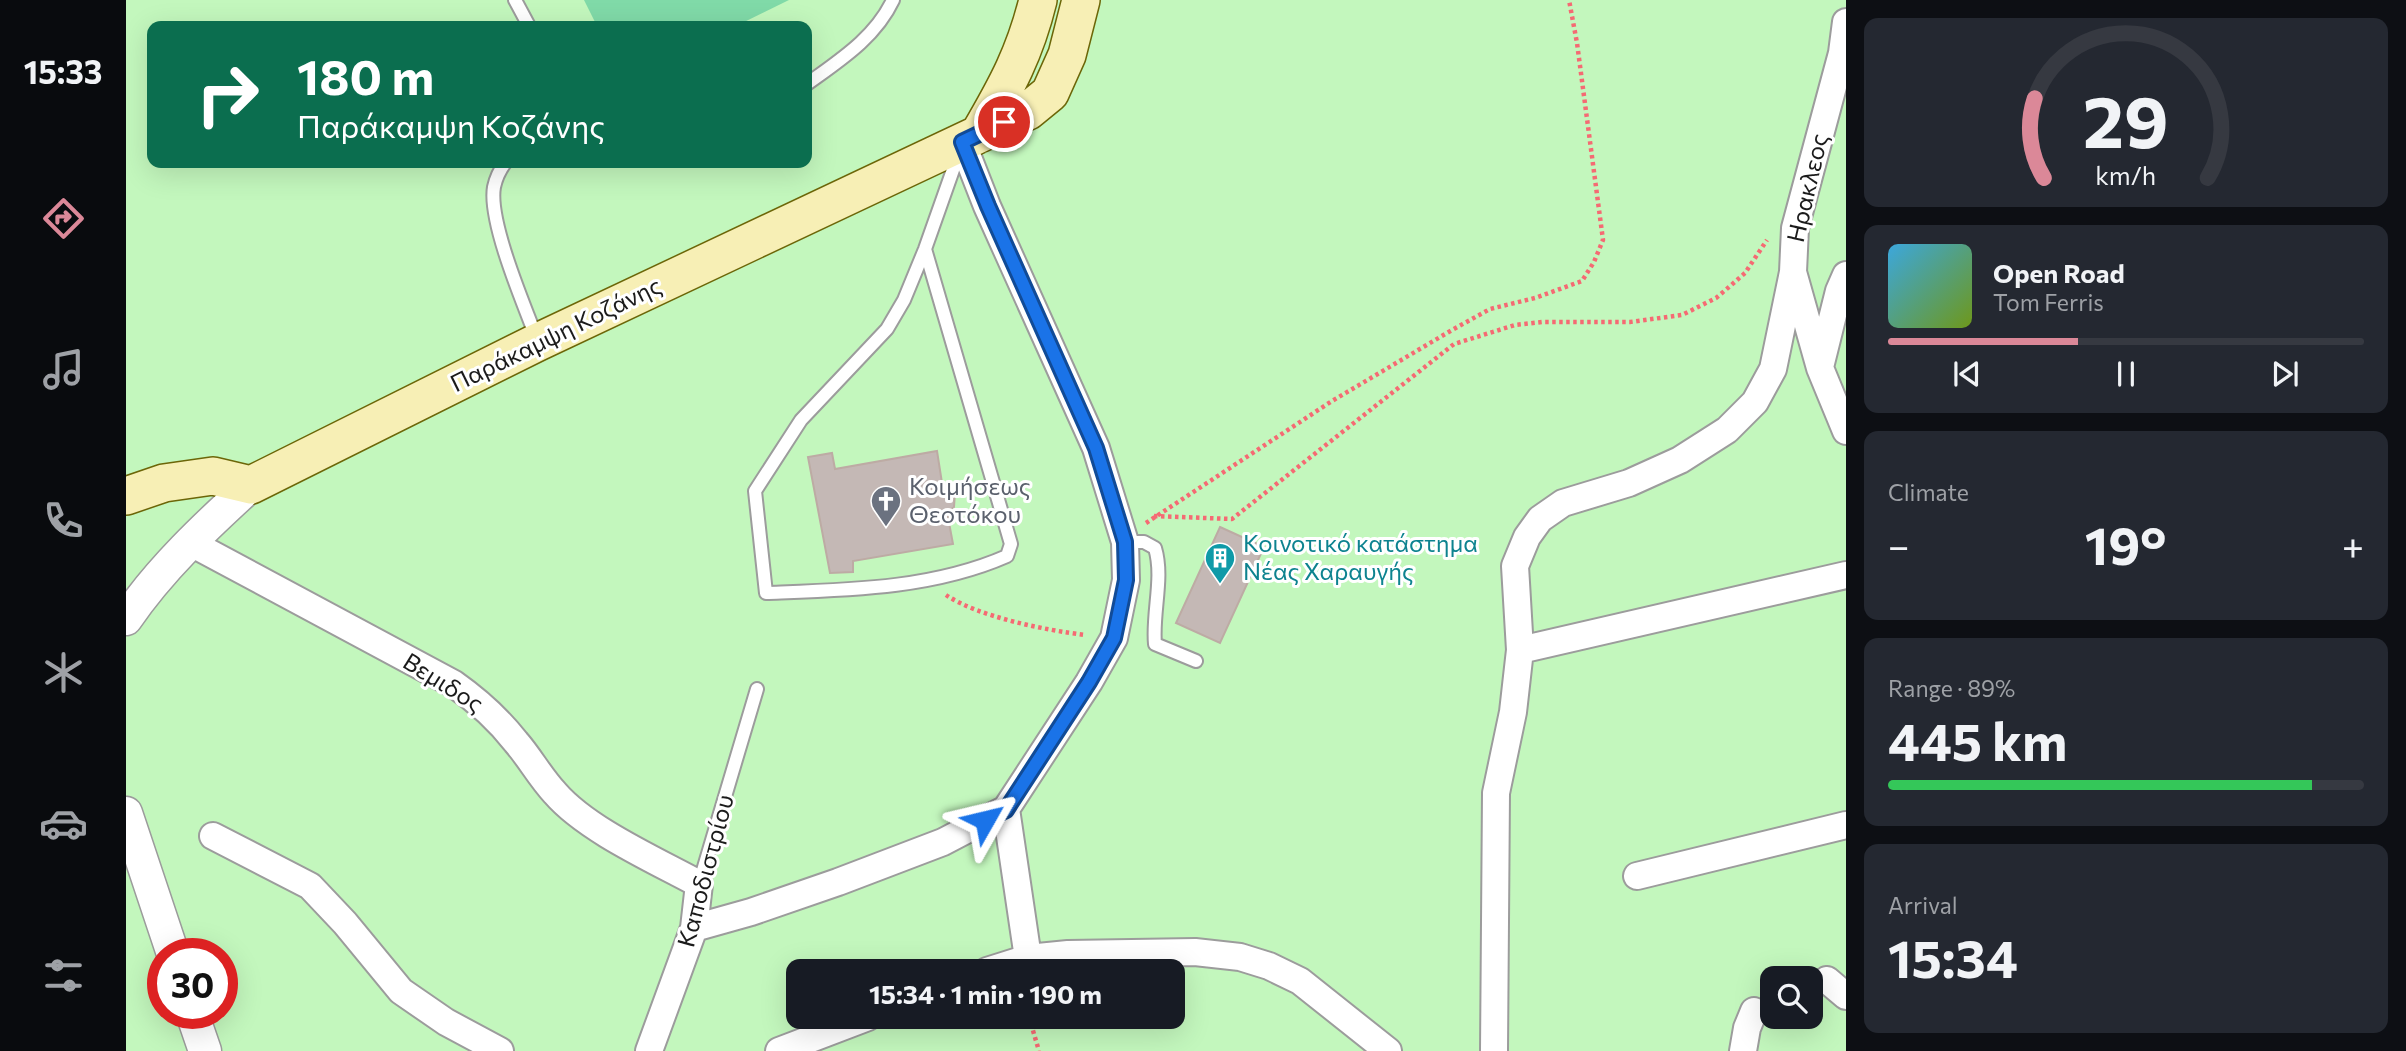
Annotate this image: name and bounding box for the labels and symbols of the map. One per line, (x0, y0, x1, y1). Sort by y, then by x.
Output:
pin (974, 92, 1034, 152)
street label: Ηρακλεος (1780, 131, 1833, 245)
street label: Παράκαμψη Κοζάνης (445, 270, 666, 397)
place label: Κοιμήσεως Θεοτόκου (909, 471, 1031, 528)
church icon: Κοιμήσεως Θεοτόκου (869, 484, 903, 528)
place label: Κοινοτικό κατάστημα Νέας Χαραυγής (1243, 528, 1478, 585)
building icon: Κοινοτικό κατάστημα Νέας Χαραυγής (1203, 541, 1237, 585)
street label: Βεμιδος (398, 646, 489, 718)
position arrow (948, 783, 1022, 857)
street label: Καποδιστρίου (670, 791, 739, 950)
speed limit sign: 30 (147, 938, 238, 1029)

